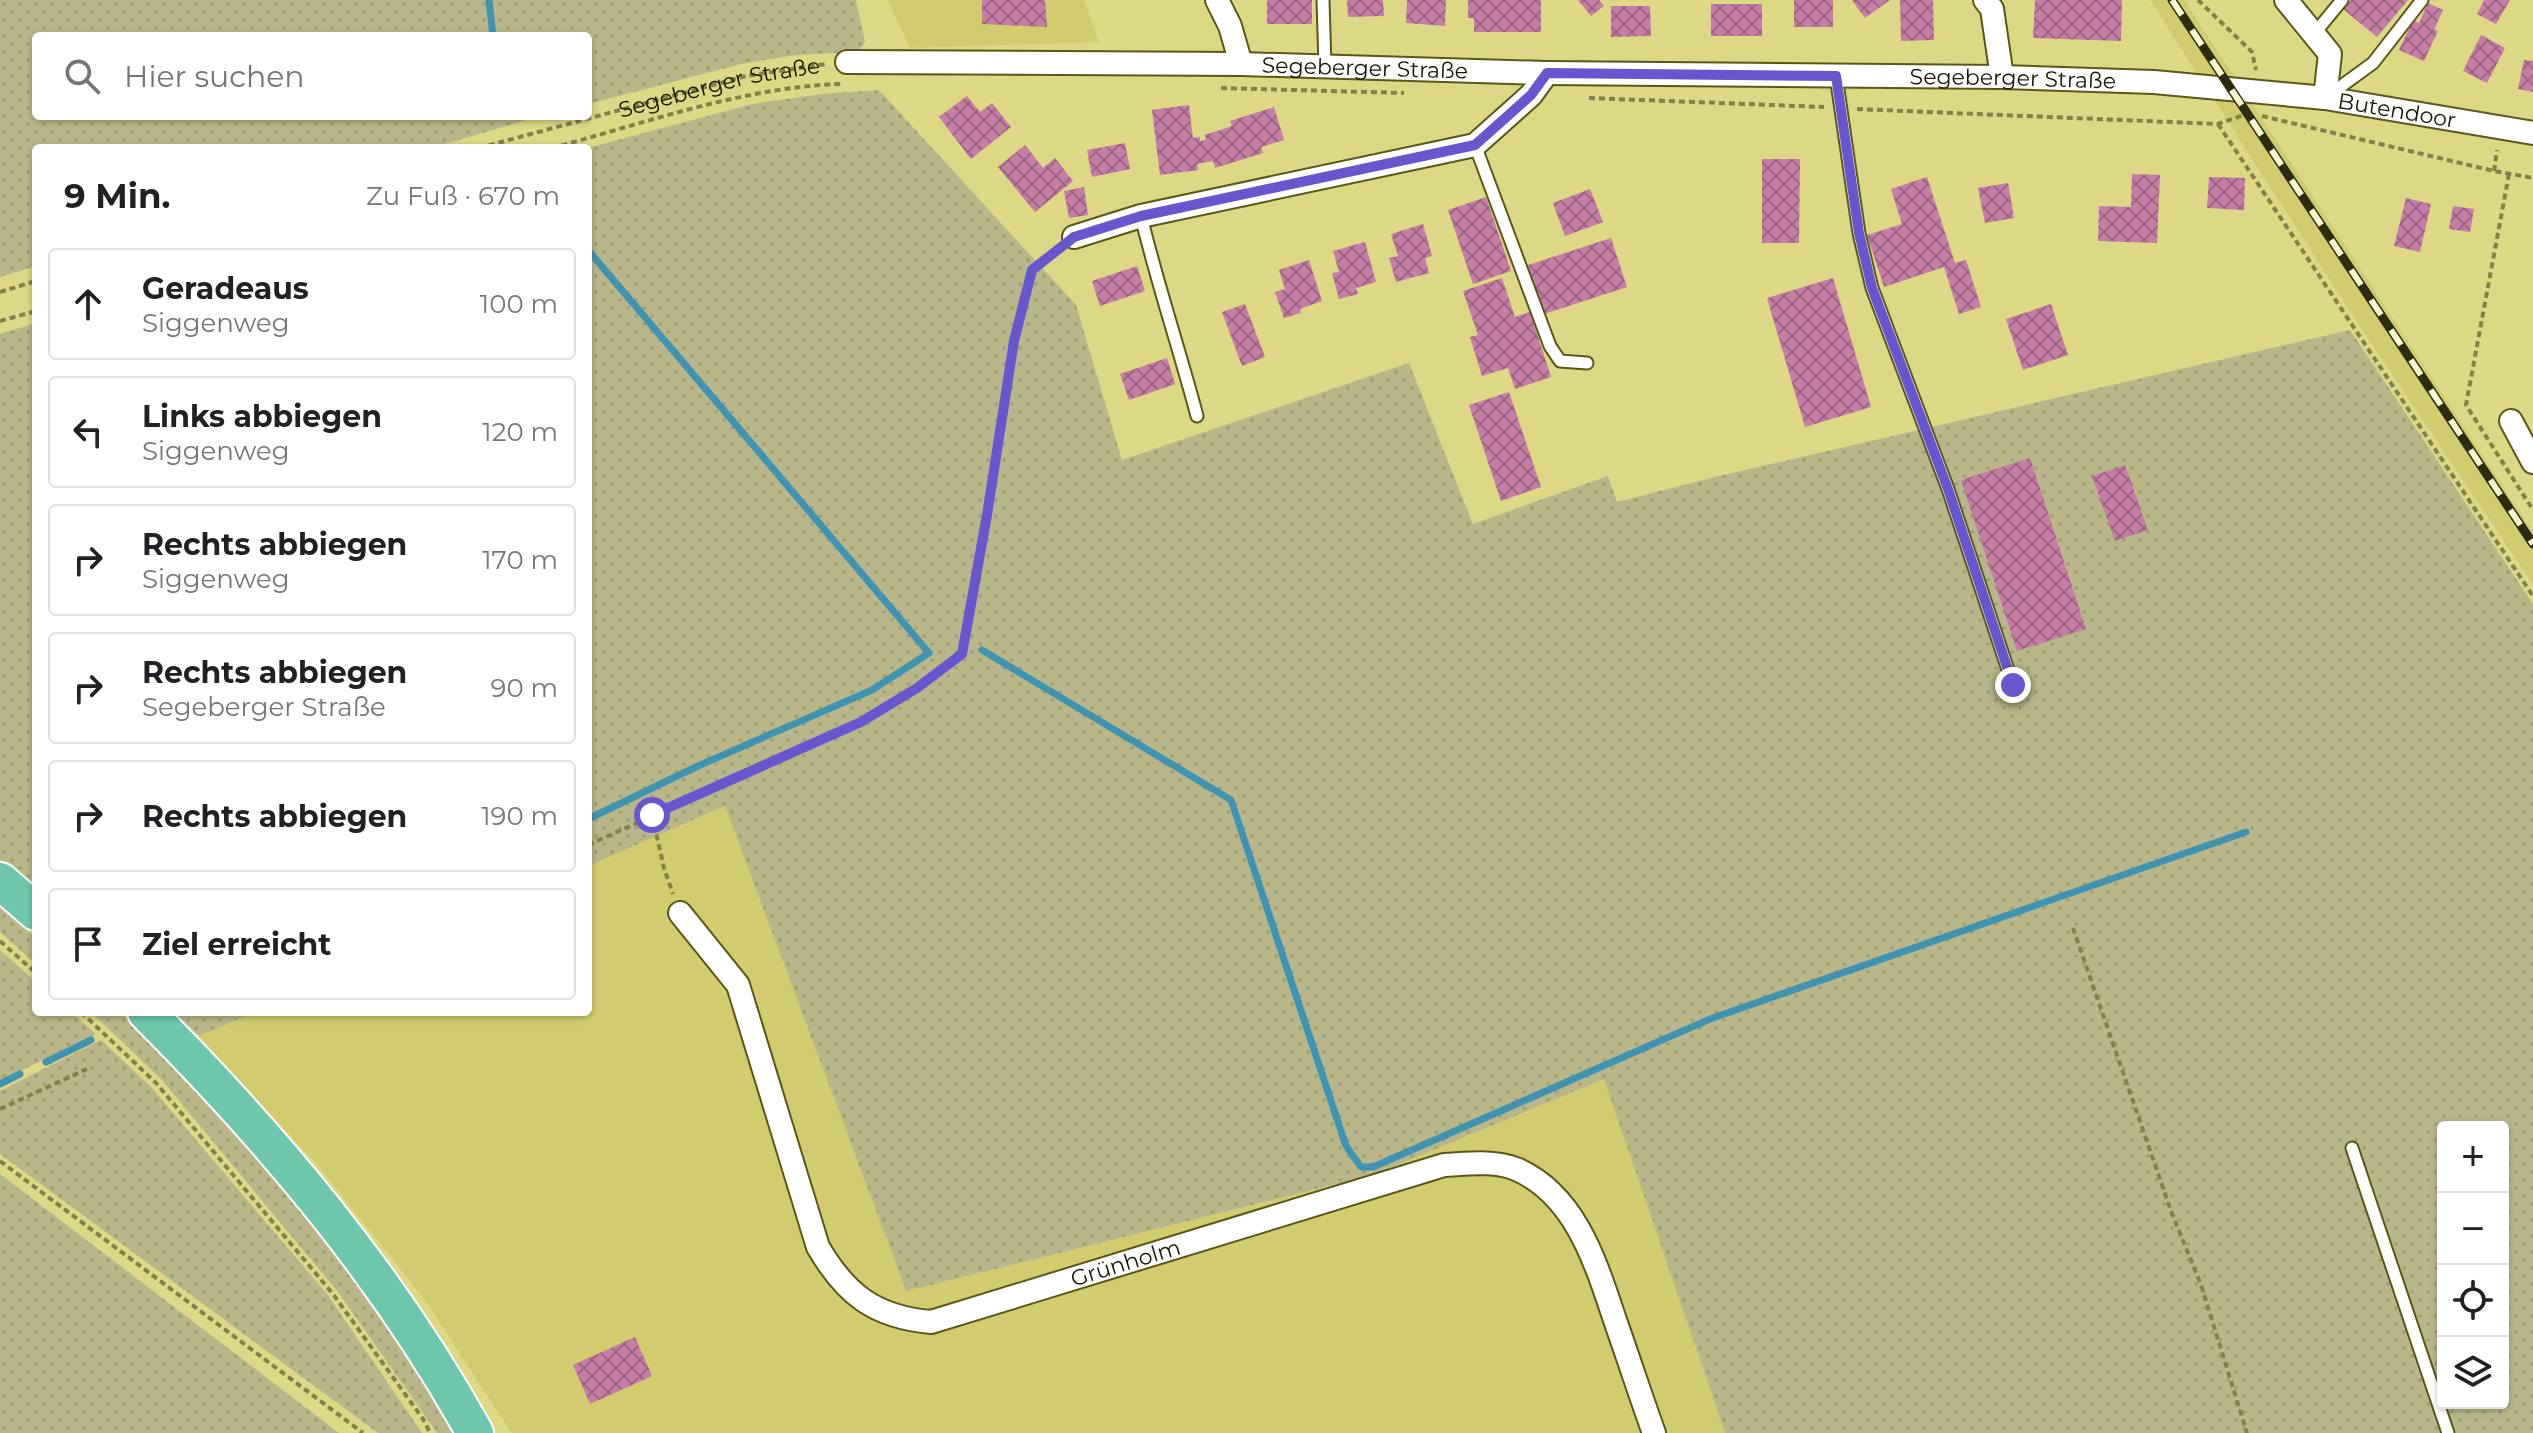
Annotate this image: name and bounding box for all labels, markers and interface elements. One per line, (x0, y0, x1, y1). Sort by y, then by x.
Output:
search box (32, 32, 592, 120)
street label: Segeberger Straße (1261, 51, 1468, 84)
street label: Segeberger Straße (615, 52, 822, 123)
icon: search (60, 54, 104, 98)
text: Hier suchen (124, 58, 305, 95)
street label: Segeberger Straße (1910, 63, 2116, 94)
street label: Butendoor (2336, 87, 2458, 133)
text: 9 Min. (64, 175, 170, 217)
text: Zu Fuß · 670 m (366, 180, 560, 212)
text: Geradeaus (142, 270, 309, 307)
icon: ahead (66, 282, 110, 326)
text: 100 m (480, 288, 558, 320)
text: Siggenweg (142, 307, 290, 339)
text: Links abbiegen (142, 398, 382, 435)
icon: left (66, 410, 110, 454)
text: 120 m (482, 416, 558, 448)
text: Siggenweg (142, 435, 290, 467)
text: Rechts abbiegen (142, 526, 407, 563)
icon: right (66, 538, 110, 582)
text: 170 m (482, 544, 558, 576)
text: Siggenweg (142, 563, 290, 595)
text: Rechts abbiegen (142, 654, 407, 691)
icon: right (66, 666, 110, 710)
route end (1995, 667, 2031, 703)
text: 90 m (491, 672, 558, 704)
text: Segeberger Straße (142, 691, 386, 723)
icon: right (66, 794, 110, 838)
route start (634, 797, 670, 833)
text: Rechts abbiegen (142, 798, 407, 835)
text: 190 m (481, 800, 558, 832)
icon: arrive (66, 922, 110, 966)
text: Ziel erreicht (142, 926, 331, 963)
map controls (2437, 1121, 2509, 1409)
button: + (2437, 1121, 2509, 1193)
button: − (2437, 1193, 2509, 1265)
street label: Grünholm (1067, 1233, 1184, 1292)
button: locate (2437, 1265, 2509, 1337)
button: layers (2437, 1337, 2509, 1409)

